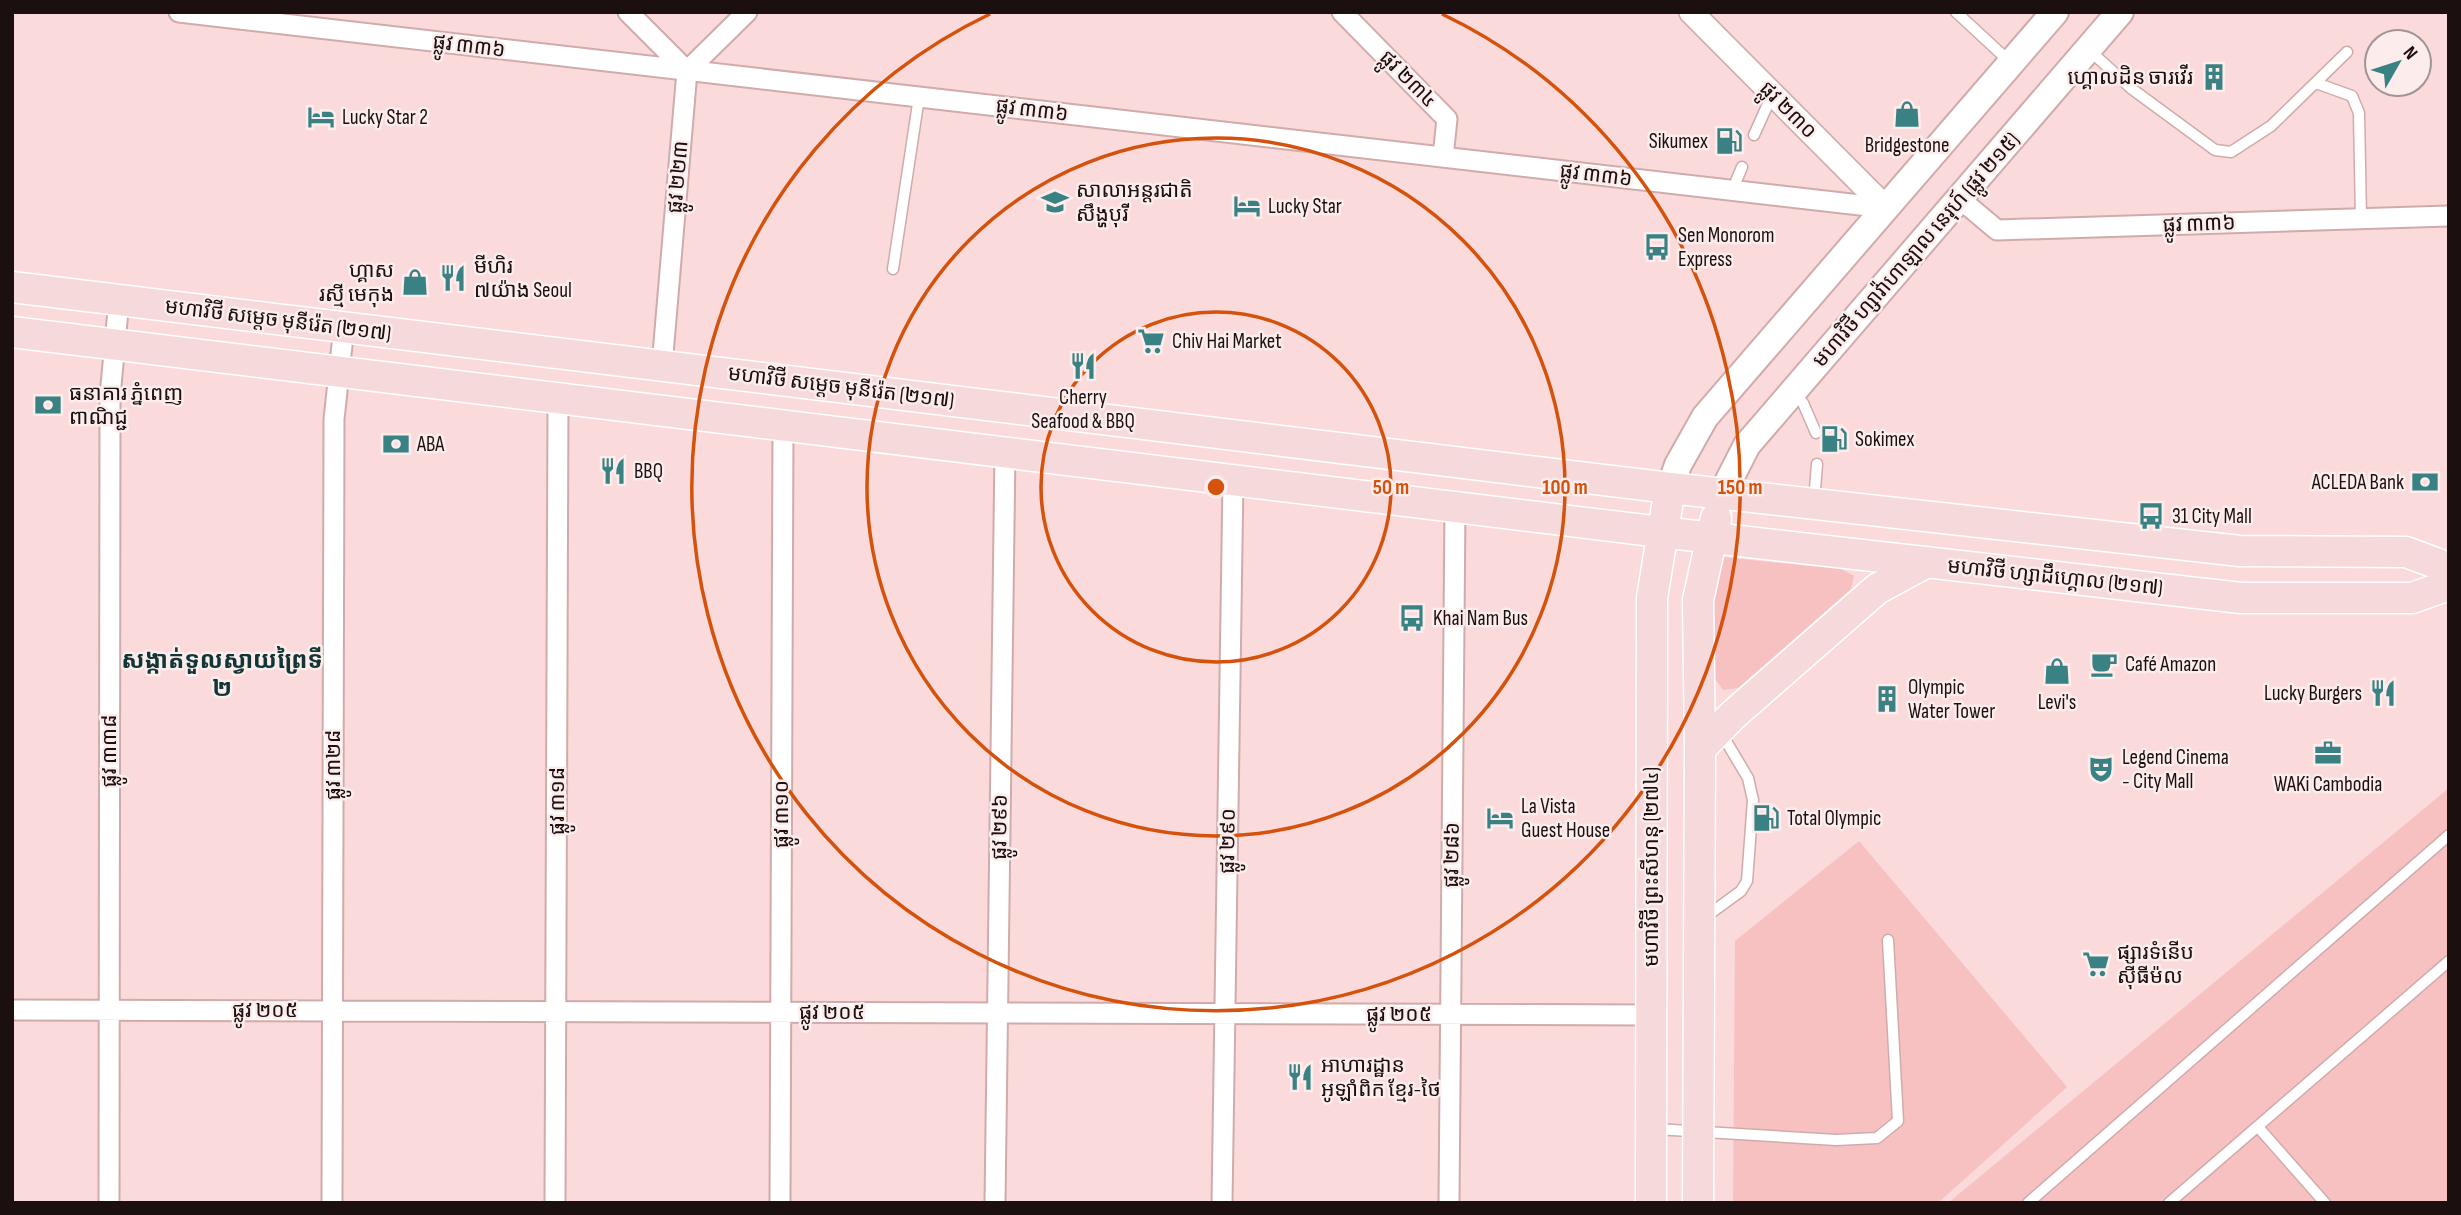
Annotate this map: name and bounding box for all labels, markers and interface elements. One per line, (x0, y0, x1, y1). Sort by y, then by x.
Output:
north arrow (2363, 28, 2433, 98)
street label: ផ្លូវ ៣៣៦ (430, 29, 507, 69)
text: N (2398, 42, 2422, 64)
street label: ផ្លូវ ២៣៤ (1370, 45, 1442, 117)
building icon: ហ្គោលដិន ចារវើរ (2199, 62, 2229, 92)
place label: ហ្គោលដិន ចារវើរ (2068, 64, 2193, 90)
street label: ផ្លូវ ២៣០ (1750, 76, 1822, 148)
street label: ផ្លូវ ៣៣៦ (993, 93, 1070, 133)
shop icon: Bridgestone (1892, 99, 1922, 129)
hotel icon: Lucky Star 2 (306, 102, 336, 132)
place label: Lucky Star 2 (342, 105, 428, 130)
fuel station icon: Sikumex (1714, 126, 1744, 156)
street label: មហាវិថី ហ្សាវ៉ាហាឡាល នេរុហ៍ (ផ្លូវ ២១៥) (1807, 127, 2029, 376)
place label: Sikumex (1649, 129, 1708, 154)
place label: Bridgestone (1865, 133, 1949, 158)
street label: ផ្លូវ ២២៣ (662, 139, 700, 215)
street label: ផ្លូវ ៣៣៦ (1557, 158, 1634, 198)
place label: សាលាអន្តរជាតិ សឹង្ហបុរី (1076, 178, 1193, 227)
school or university icon: សាលាអន្តរជាតិ សឹង្ហបុរី (1040, 187, 1070, 217)
hotel icon: Lucky Star (1232, 191, 1262, 221)
place label: Lucky Star (1268, 194, 1342, 219)
street label: ផ្លូវ ៣៣៦ (2162, 210, 2236, 244)
place label: Sen Monorom Express (1678, 223, 1775, 272)
bus stop icon: Sen Monorom Express (1642, 232, 1672, 262)
place label: មីហិរ ៧យ៉ាង Seoul (474, 254, 572, 303)
place label: ហ្គាស រស្មី មេកុង (319, 258, 394, 307)
restaurant icon: មីហិរ ៧យ៉ាង Seoul (438, 263, 468, 293)
shop icon: ហ្គាស រស្មី មេកុង (400, 267, 430, 297)
street label: មហាវិថី សម្តេច មុនីរ៉េត (២១៧) (163, 293, 393, 347)
supermarket icon: Chiv Hai Market (1136, 326, 1166, 356)
place label: Chiv Hai Market (1172, 329, 1282, 354)
restaurant icon: Cherry Seafood & BBQ (1068, 351, 1098, 381)
street label: មហាវិថី សម្តេច មុនីរ៉េត (២១៧) (726, 360, 956, 414)
place label: ធនាគារ ភ្នំពេញ ពាណិជ្ជ (69, 381, 183, 430)
place label: Cherry Seafood & BBQ (1031, 385, 1135, 434)
bank icon: ធនាគារ ភ្នំពេញ ពាណិជ្ជ (33, 390, 63, 420)
fuel station icon: Sokimex (1819, 424, 1849, 454)
place label: Sokimex (1855, 427, 1914, 452)
bank icon: ABA (381, 429, 411, 459)
place label: ABA (416, 432, 445, 457)
restaurant icon: BBQ (598, 456, 628, 486)
place label: BBQ (634, 459, 663, 484)
bank icon: ACLEDA Bank (2410, 467, 2440, 497)
place label: ACLEDA Bank (2311, 470, 2404, 495)
centre of rings (1204, 475, 1228, 499)
text: 50 m (1373, 475, 1409, 500)
text: 100 m (1542, 475, 1588, 500)
text: 150 m (1718, 475, 1762, 500)
bus stop icon: 31 City Mall (2136, 501, 2166, 531)
place label: 31 City Mall (2172, 504, 2252, 529)
street label: មហាវិថី ហ្សាដឹហ្គោល (២១៧) (1946, 552, 2164, 601)
bus stop icon: Khai Nam Bus (1397, 603, 1427, 633)
place label: Khai Nam Bus (1433, 606, 1528, 631)
district label: សង្កាត់ទួលស្វាយព្រៃទី ២ (121, 646, 323, 703)
cafe icon: Café Amazon (2089, 649, 2119, 679)
place label: Café Amazon (2125, 652, 2216, 677)
shop icon: Levi's (2042, 656, 2072, 686)
place label: Olympic Water Tower (1908, 675, 1995, 724)
restaurant icon: Lucky Burgers (2368, 678, 2398, 708)
place label: Lucky Burgers (2264, 681, 2362, 706)
building icon: Olympic Water Tower (1872, 684, 1902, 714)
place label: Levi's (2038, 690, 2076, 715)
street label: ផ្លូវ ៣៣៨ (97, 714, 128, 788)
street label: ផ្លូវ ៣២៨ (321, 730, 352, 800)
office icon: WAKi Cambodia (2313, 738, 2343, 768)
place label: Legend Cinema - City Mall (2122, 745, 2229, 794)
theatre icon: Legend Cinema - City Mall (2086, 754, 2116, 784)
street label: ផ្លូវ ៣១៨ (545, 767, 576, 835)
street label: មហាវិថី ព្រះសីហនុ (២៧៤) (1638, 767, 1664, 967)
place label: WAKi Cambodia (2274, 772, 2382, 797)
street label: ផ្លូវ ៣១០ (769, 780, 800, 848)
street label: ផ្លូវ ២៩៦ (987, 794, 1019, 860)
place label: La Vista Guest House (1521, 794, 1610, 843)
hotel icon: La Vista Guest House (1485, 803, 1515, 833)
fuel station icon: Total Olympic (1751, 803, 1781, 833)
place label: Total Olympic (1787, 806, 1881, 831)
street label: ផ្លូវ ២៩០ (1215, 808, 1247, 874)
street label: ផ្លូវ ២៨៦ (1439, 822, 1471, 888)
place label: ផ្សារទំនើប ស៊ីធីម៉ល (2117, 940, 2194, 989)
supermarket icon: ផ្សារទំនើប ស៊ីធីម៉ល (2081, 949, 2111, 979)
street label: ផ្លូវ ២០៥ (232, 998, 298, 1029)
street label: ផ្លូវ ២០៥ (799, 1000, 865, 1031)
street label: ផ្លូវ ២០៥ (1366, 1002, 1432, 1033)
place label: អាហារដ្ឋាន អូឡាំពិក ខ្មែរ-ថៃ (1321, 1053, 1441, 1102)
restaurant icon: អាហារដ្ឋាន អូឡាំពិក ខ្មែរ-ថៃ (1285, 1062, 1315, 1092)

